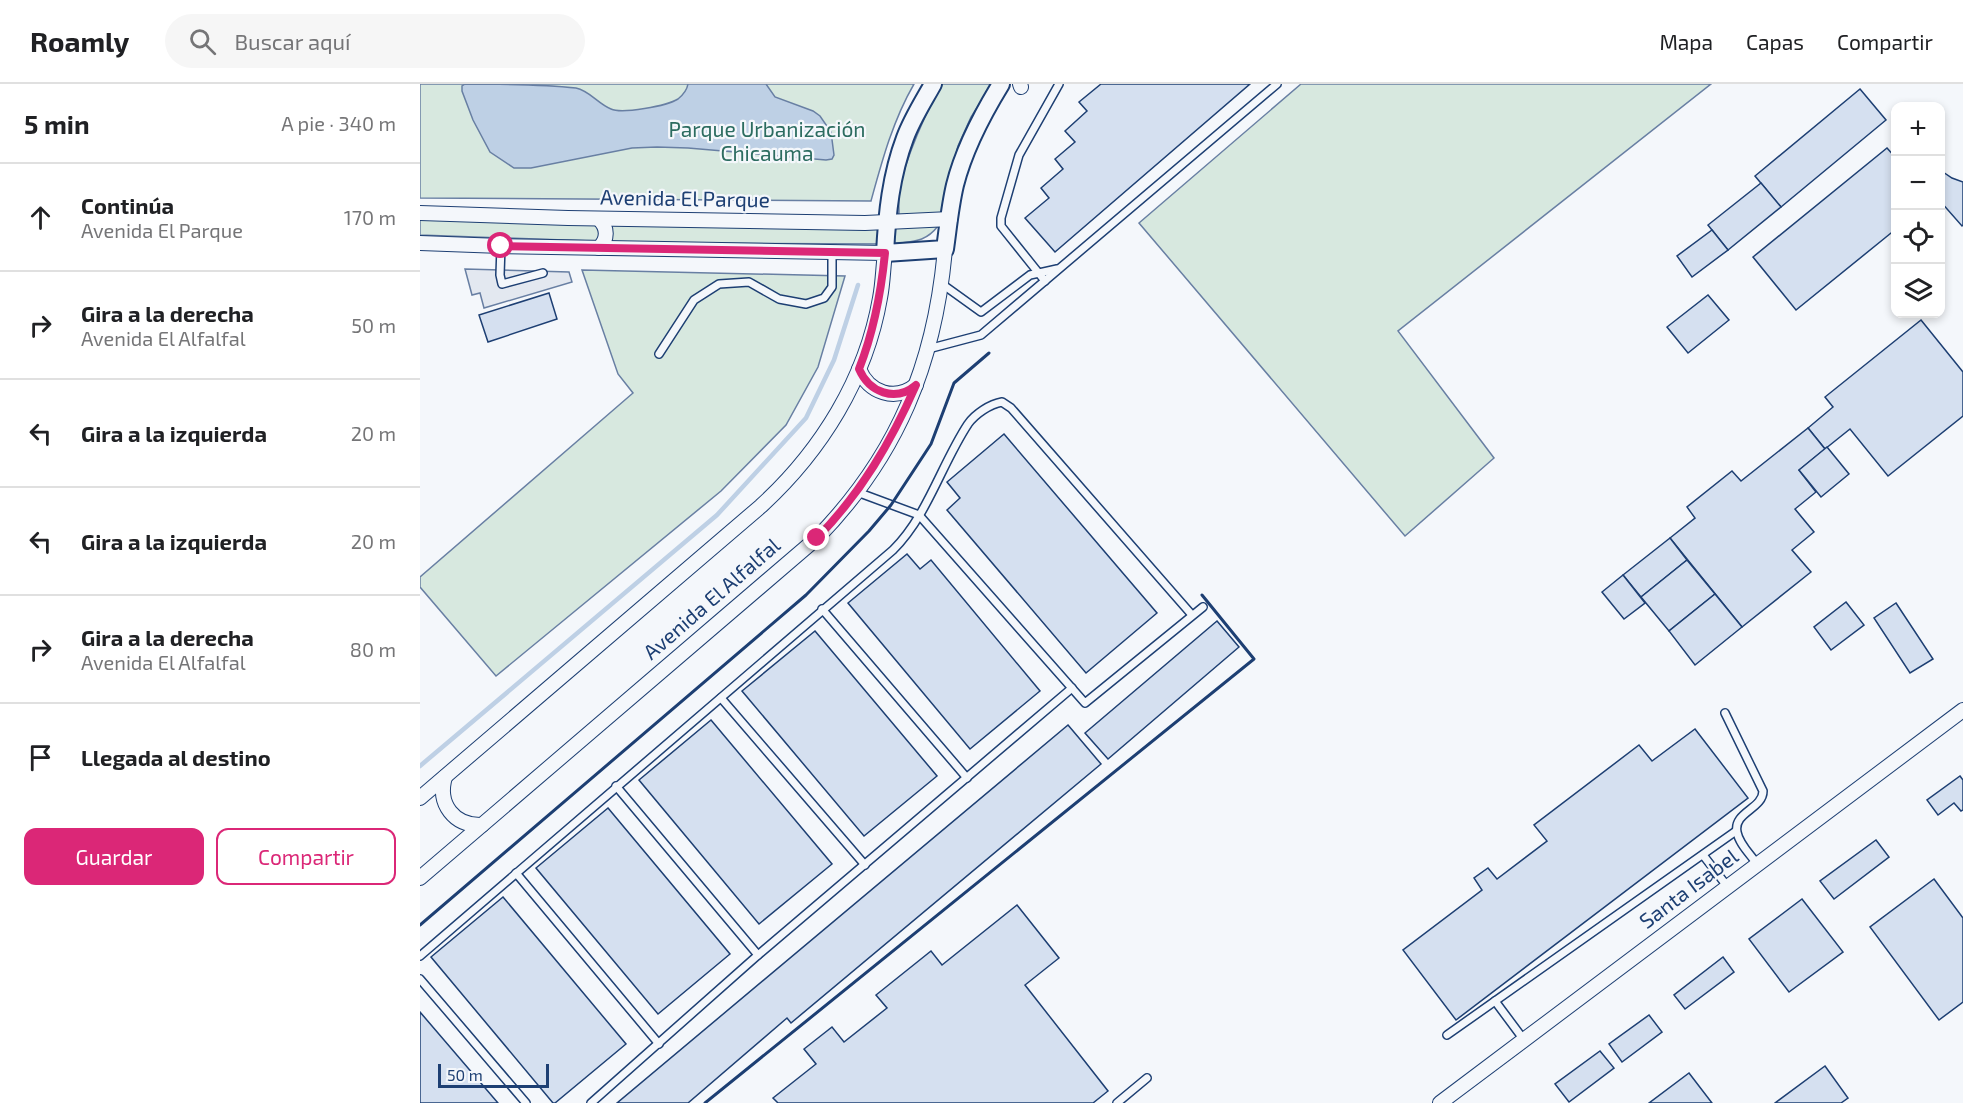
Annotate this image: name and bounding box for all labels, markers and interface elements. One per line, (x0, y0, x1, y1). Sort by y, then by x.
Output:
search box (165, 14, 585, 68)
text: Roamly (30, 24, 129, 58)
icon: search (186, 25, 219, 58)
text: Buscar aquí (234, 28, 351, 54)
text: Mapa (1659, 29, 1713, 54)
text: Capas (1746, 29, 1804, 54)
text: Compartir (1837, 29, 1933, 54)
map controls (1891, 102, 1945, 318)
button: + (1891, 102, 1945, 156)
text: 5 min (24, 108, 90, 139)
text: A pie · 340 m (281, 111, 396, 135)
park label: Parque Urbanización Chicauma (668, 116, 866, 165)
button: − (1891, 156, 1945, 210)
street label: Avenida El Parque (600, 184, 770, 211)
text: Continúa (81, 192, 174, 218)
icon: ahead (24, 201, 57, 234)
text: 170 m (344, 205, 396, 229)
button: locate (1891, 210, 1945, 264)
text: Avenida El Parque (81, 218, 243, 242)
route start (487, 232, 513, 258)
button: layers (1891, 264, 1945, 318)
text: Gira a la derecha (81, 300, 254, 326)
icon: right (24, 309, 57, 342)
text: 50 m (351, 313, 396, 337)
text: Avenida El Alfalfal (81, 326, 246, 350)
icon: left (24, 417, 57, 450)
text: Gira a la izquierda (81, 420, 267, 446)
text: 20 m (351, 421, 396, 445)
route end (803, 524, 829, 550)
icon: left (24, 525, 57, 558)
text: Gira a la izquierda (81, 528, 267, 554)
text: 20 m (351, 529, 396, 553)
street label: Avenida El Alfalfal (638, 531, 785, 664)
text: Gira a la derecha (81, 624, 254, 650)
icon: right (24, 633, 57, 666)
text: 80 m (350, 637, 396, 661)
text: Avenida El Alfalfal (81, 650, 246, 674)
icon: arrive (24, 741, 57, 774)
text: Llegada al destino (81, 744, 271, 770)
button: Guardar (24, 828, 204, 885)
button: Compartir (216, 828, 396, 885)
street label: Santa Isabel (1634, 842, 1743, 933)
scale bar (438, 1061, 549, 1088)
text: 50 m (447, 1065, 483, 1084)

